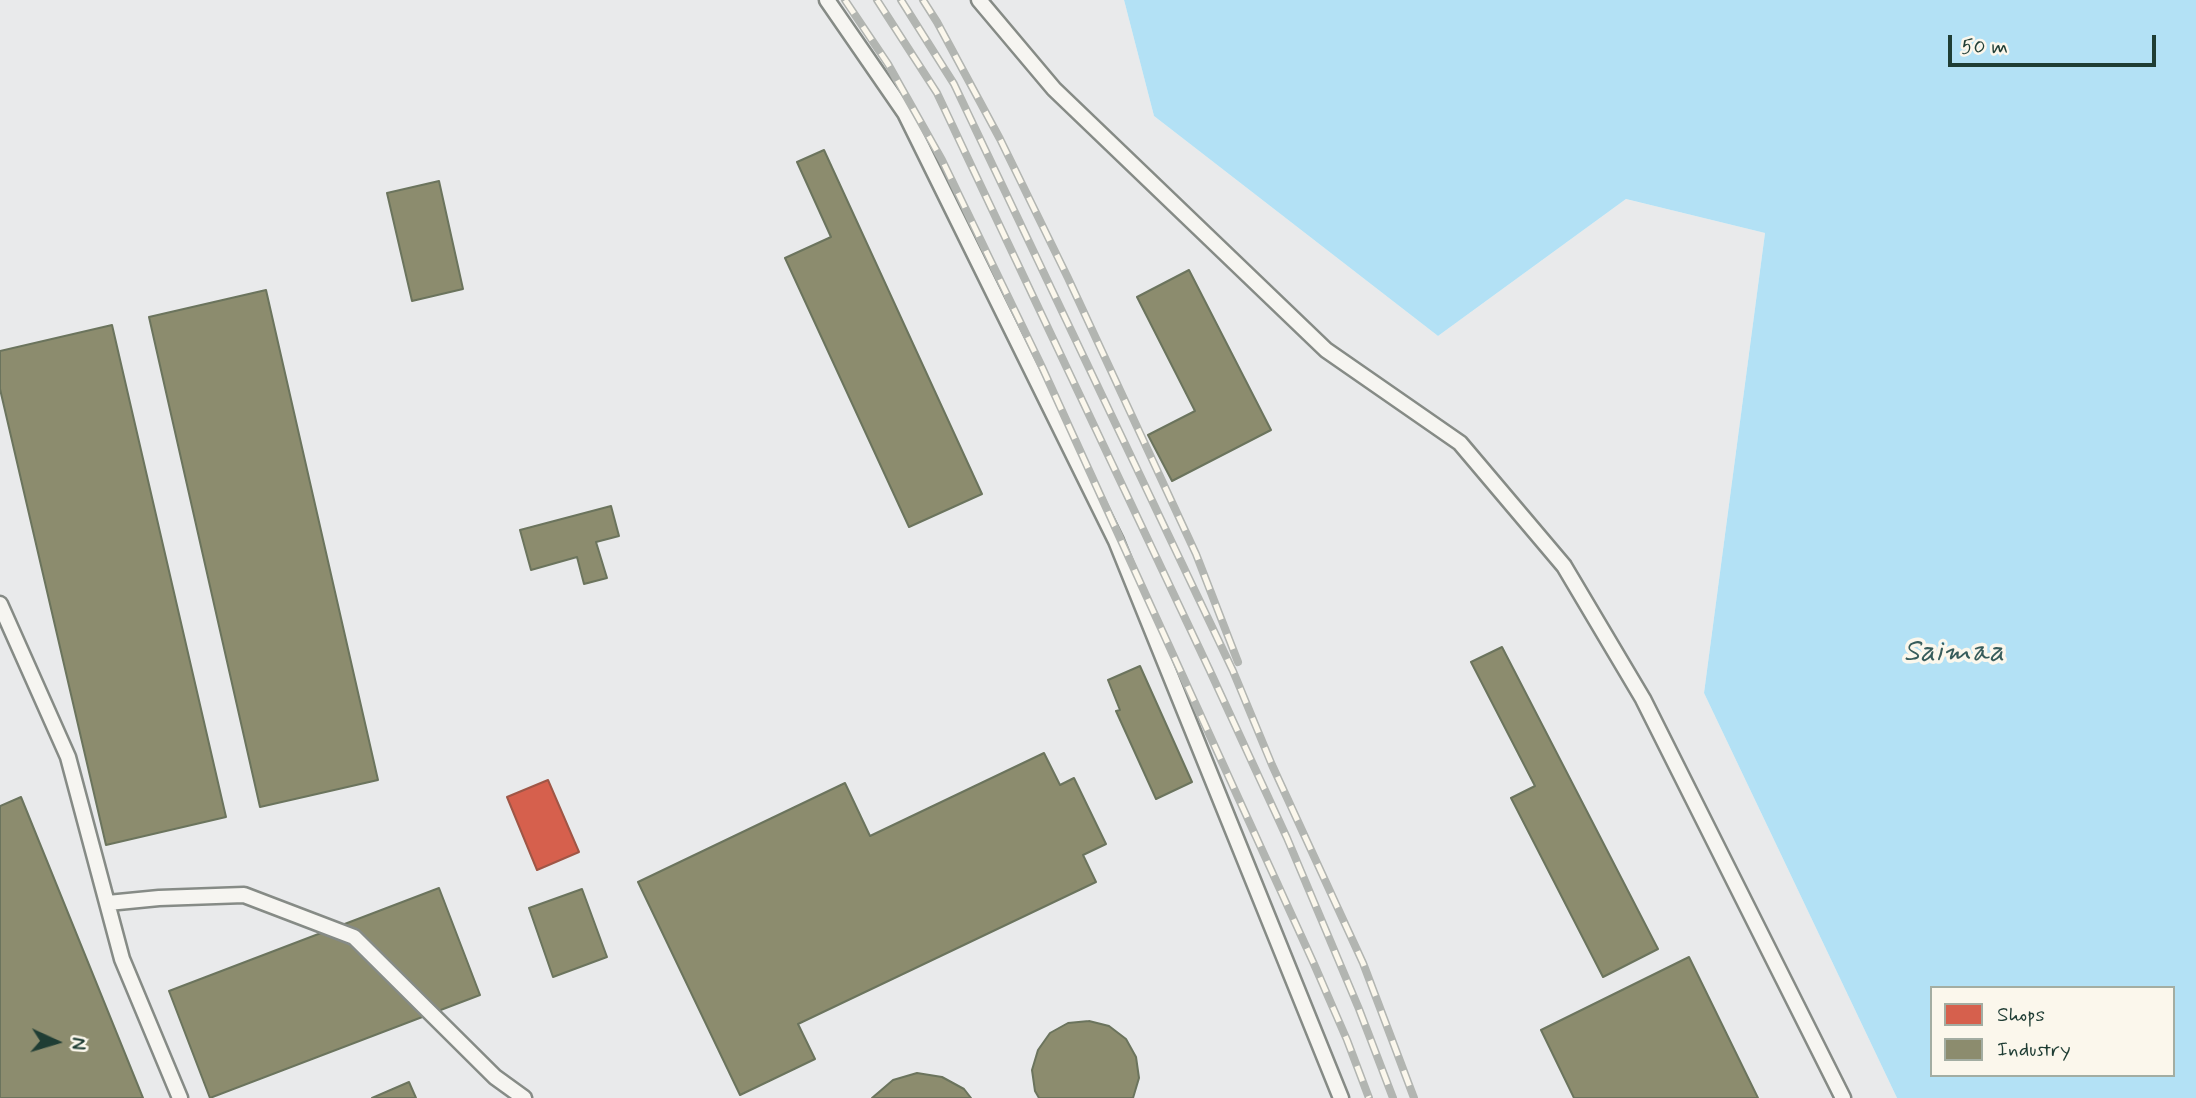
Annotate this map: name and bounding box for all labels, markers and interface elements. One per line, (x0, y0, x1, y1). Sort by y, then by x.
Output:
scale bar (1951, 21, 2159, 65)
text: 50 m (1961, 33, 2008, 61)
water label: Saimaa (1903, 636, 2005, 672)
legend (1930, 986, 2175, 1077)
text: Shops (1997, 1001, 2045, 1029)
north arrow (21, 1007, 91, 1077)
text: N (65, 1036, 90, 1051)
text: Industry (1997, 1036, 2071, 1064)

